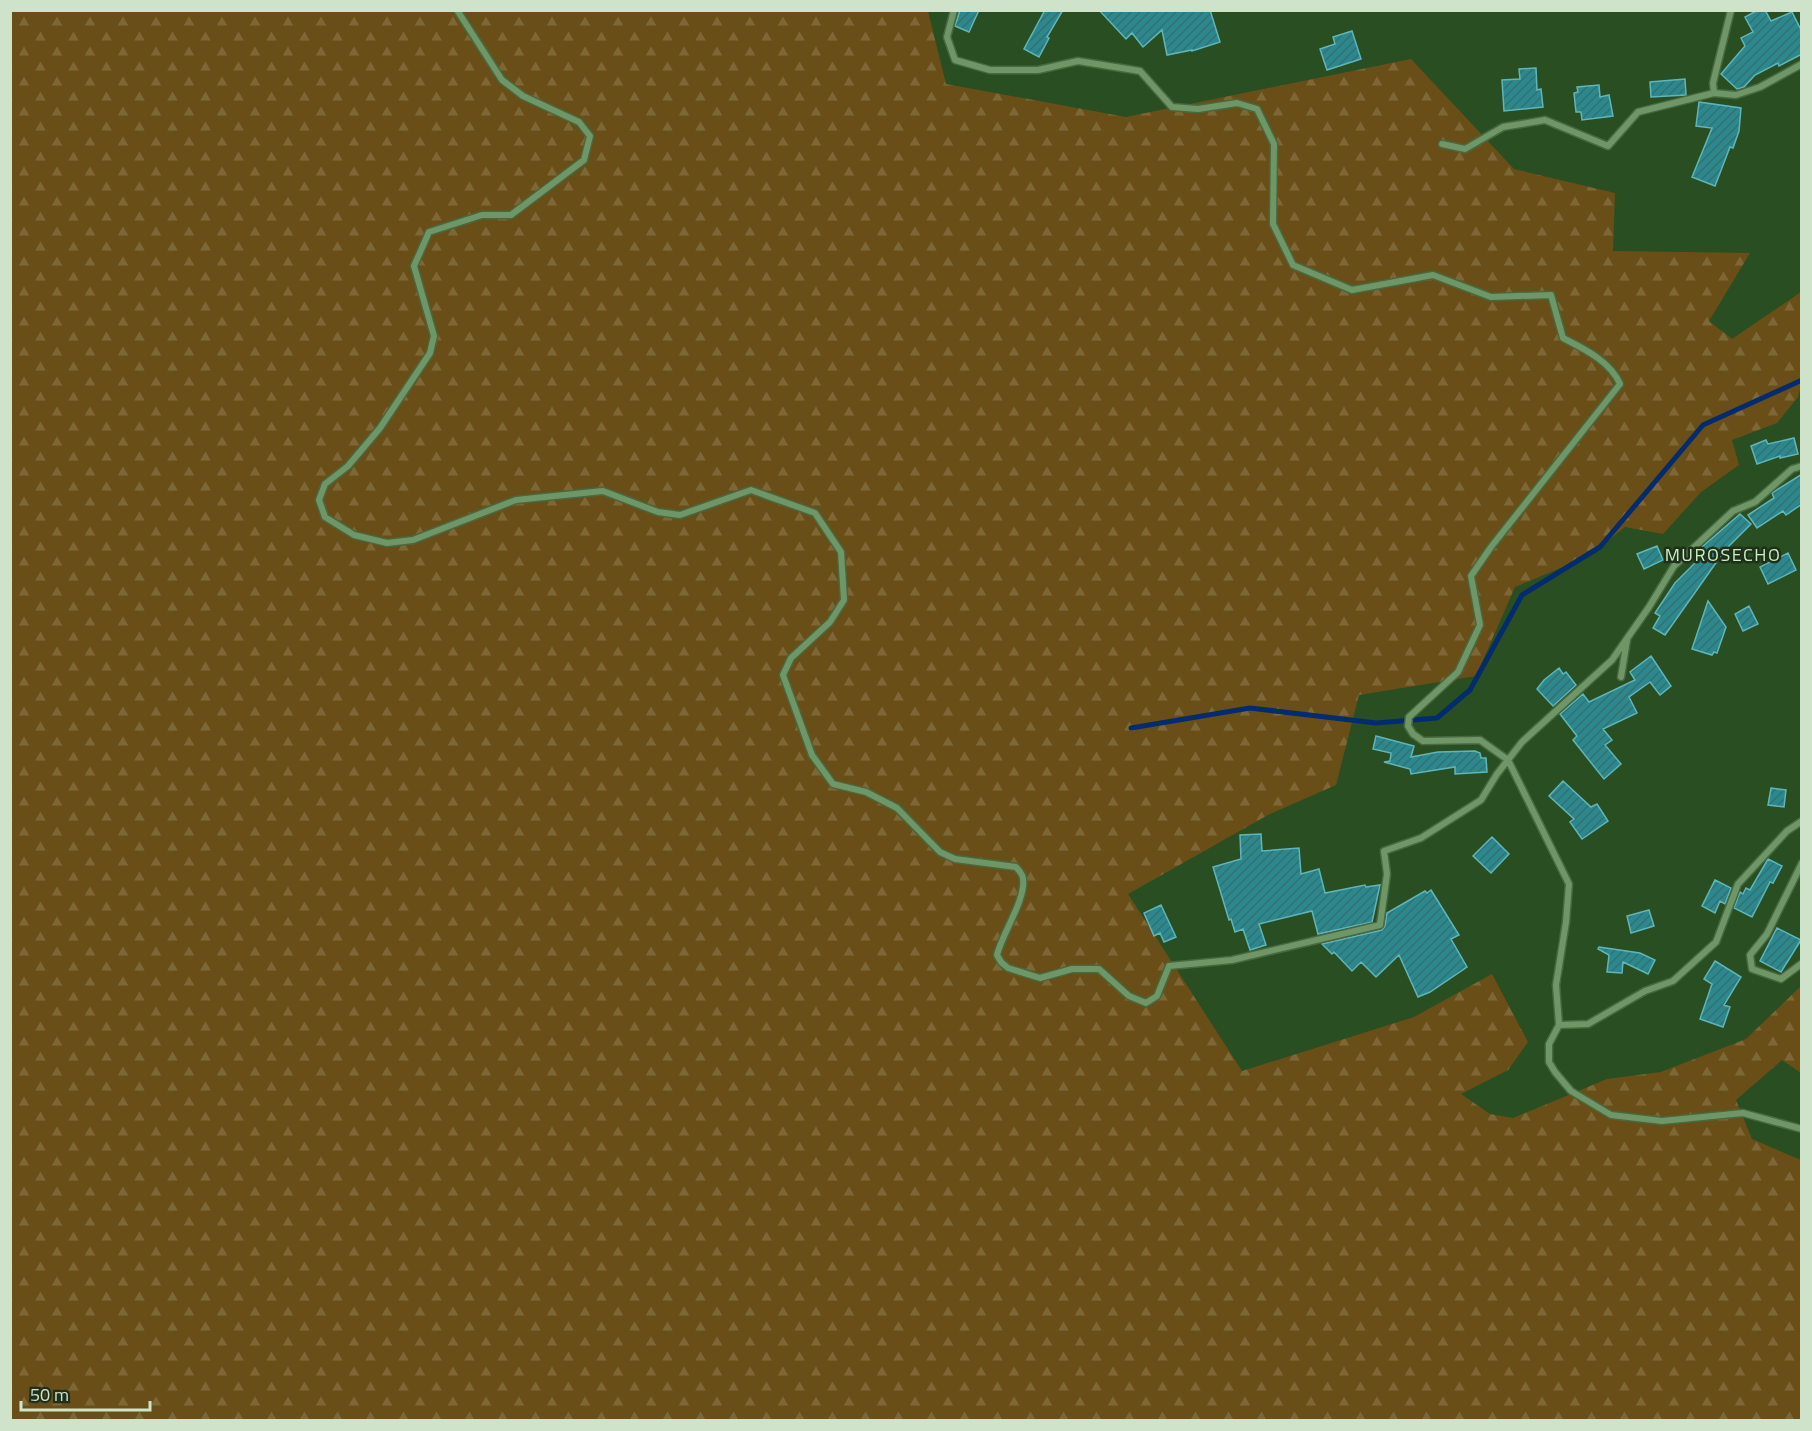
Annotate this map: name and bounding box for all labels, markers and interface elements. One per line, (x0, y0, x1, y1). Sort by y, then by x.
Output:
district label: MUROSECHO (1665, 541, 1781, 568)
scale bar (21, 1374, 150, 1412)
text: 50 m (30, 1381, 69, 1408)

